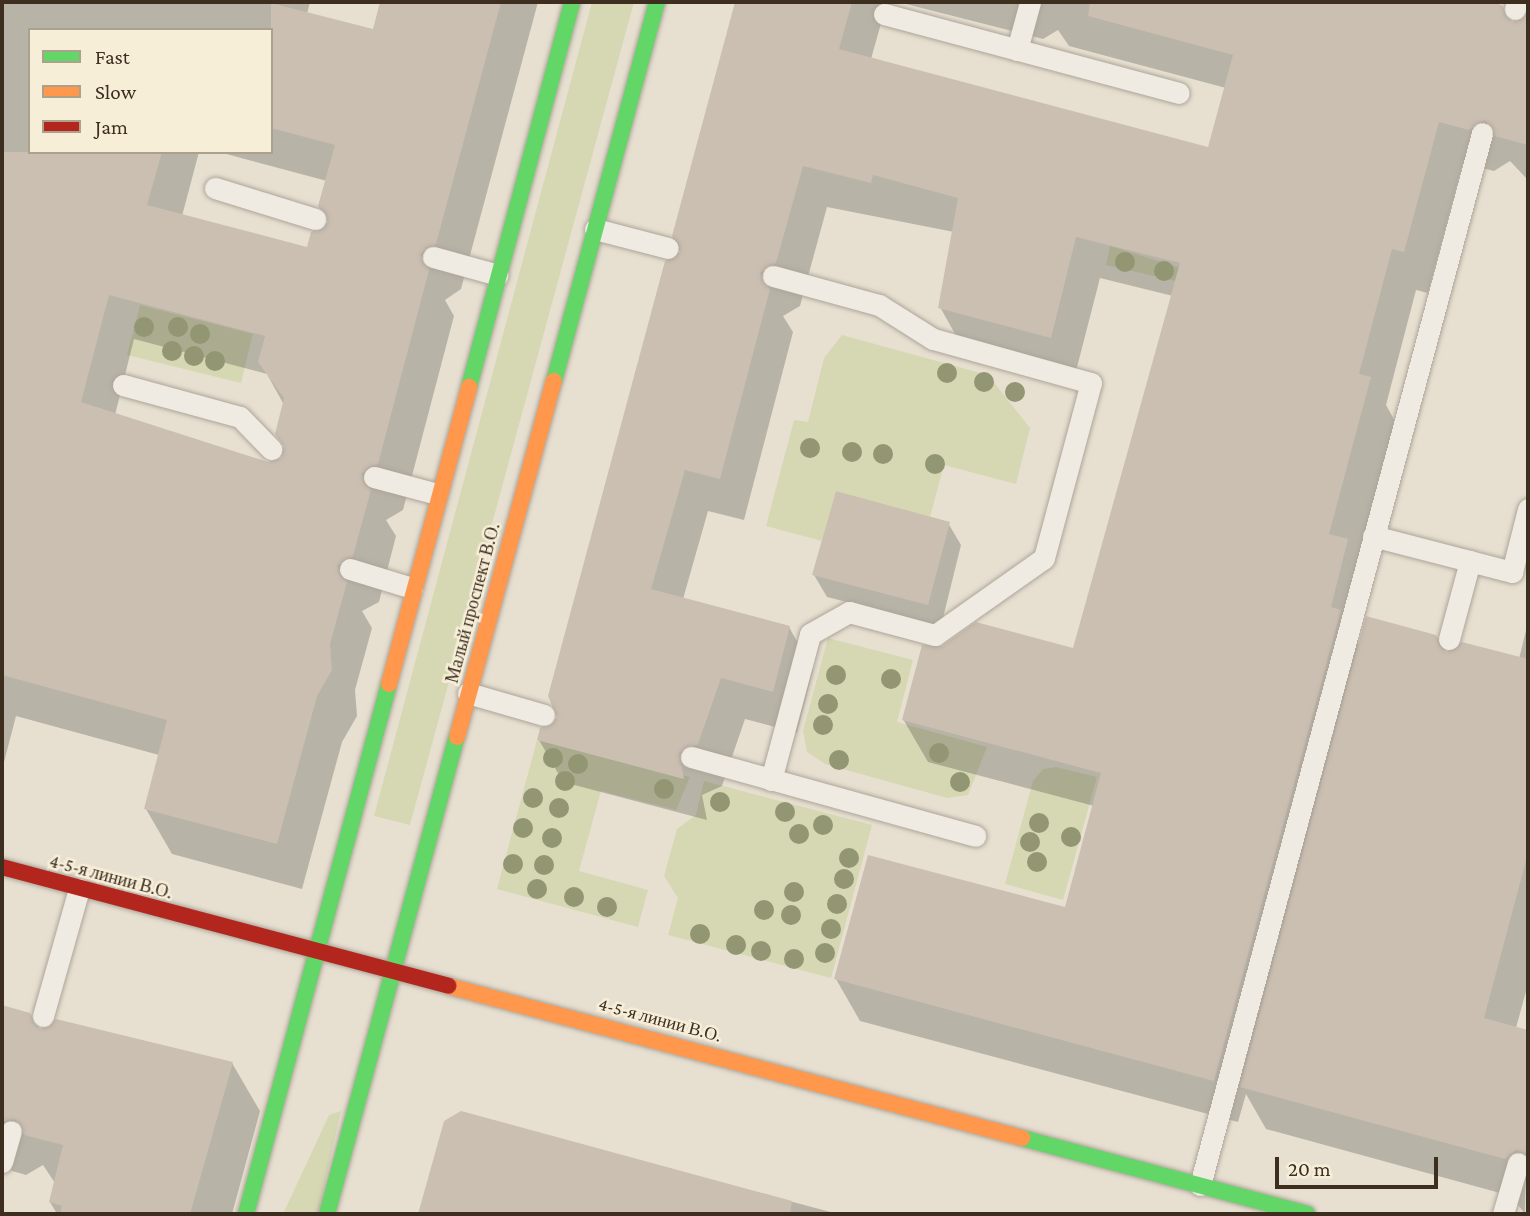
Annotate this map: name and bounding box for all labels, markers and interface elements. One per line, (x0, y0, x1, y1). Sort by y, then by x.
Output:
legend (28, 28, 273, 154)
text: Fast (95, 45, 130, 69)
text: Slow (95, 80, 136, 104)
text: Jam (95, 115, 128, 139)
street label: Малый проспект В.О. (441, 521, 505, 685)
street label: 4-5-я линии В.О. (47, 850, 175, 904)
street label: 4-5-я линии В.О. (596, 993, 724, 1047)
scale bar (1278, 1142, 1441, 1186)
text: 20 m (1288, 1157, 1331, 1181)

